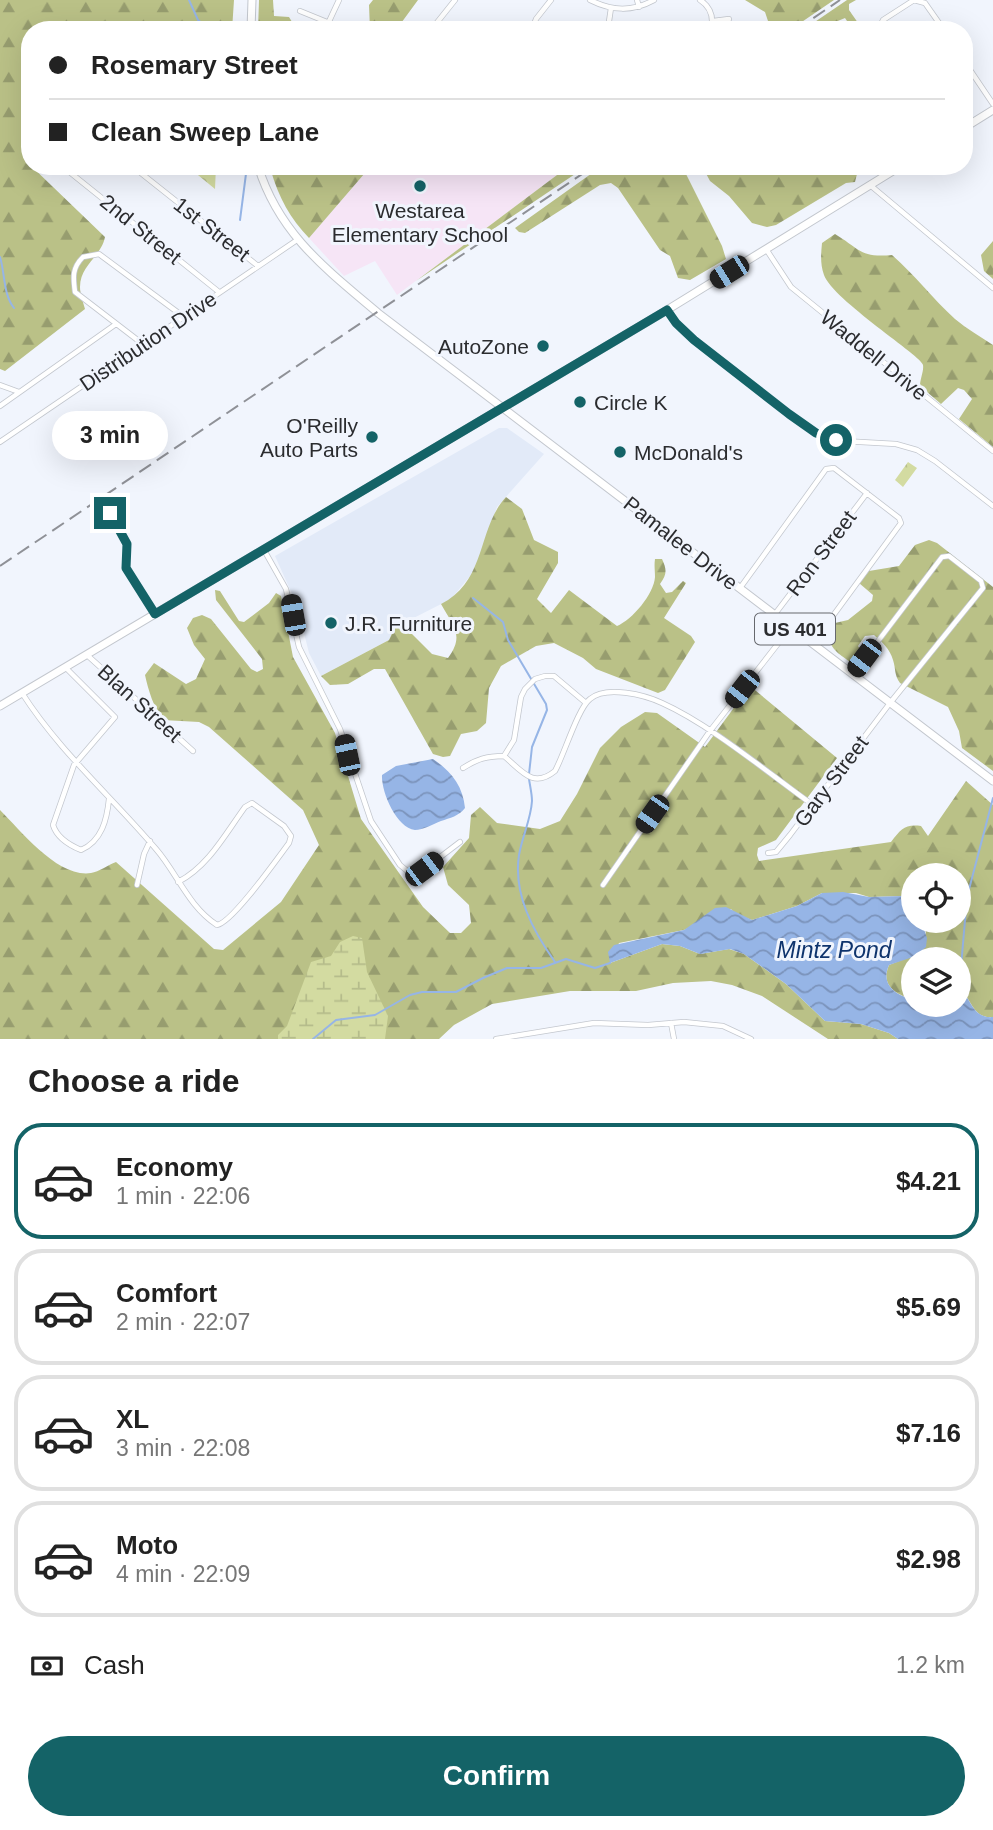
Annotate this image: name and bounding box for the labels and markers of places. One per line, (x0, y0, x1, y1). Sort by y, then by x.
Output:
marker: Westarea Elementary School (412, 178, 428, 194)
place label: Westarea Elementary School (332, 199, 508, 246)
place label: AutoZone (438, 335, 529, 358)
marker: AutoZone (535, 338, 551, 354)
place label: Circle K (594, 391, 668, 414)
marker: Circle K (572, 394, 588, 410)
place label: O'Reilly Auto Parts (260, 414, 358, 461)
marker: O'Reilly Auto Parts (364, 429, 380, 445)
place label: McDonald's (634, 441, 743, 464)
marker: McDonald's (612, 444, 628, 460)
place label: J.R. Furniture (345, 612, 472, 635)
marker: J.R. Furniture (323, 615, 339, 631)

